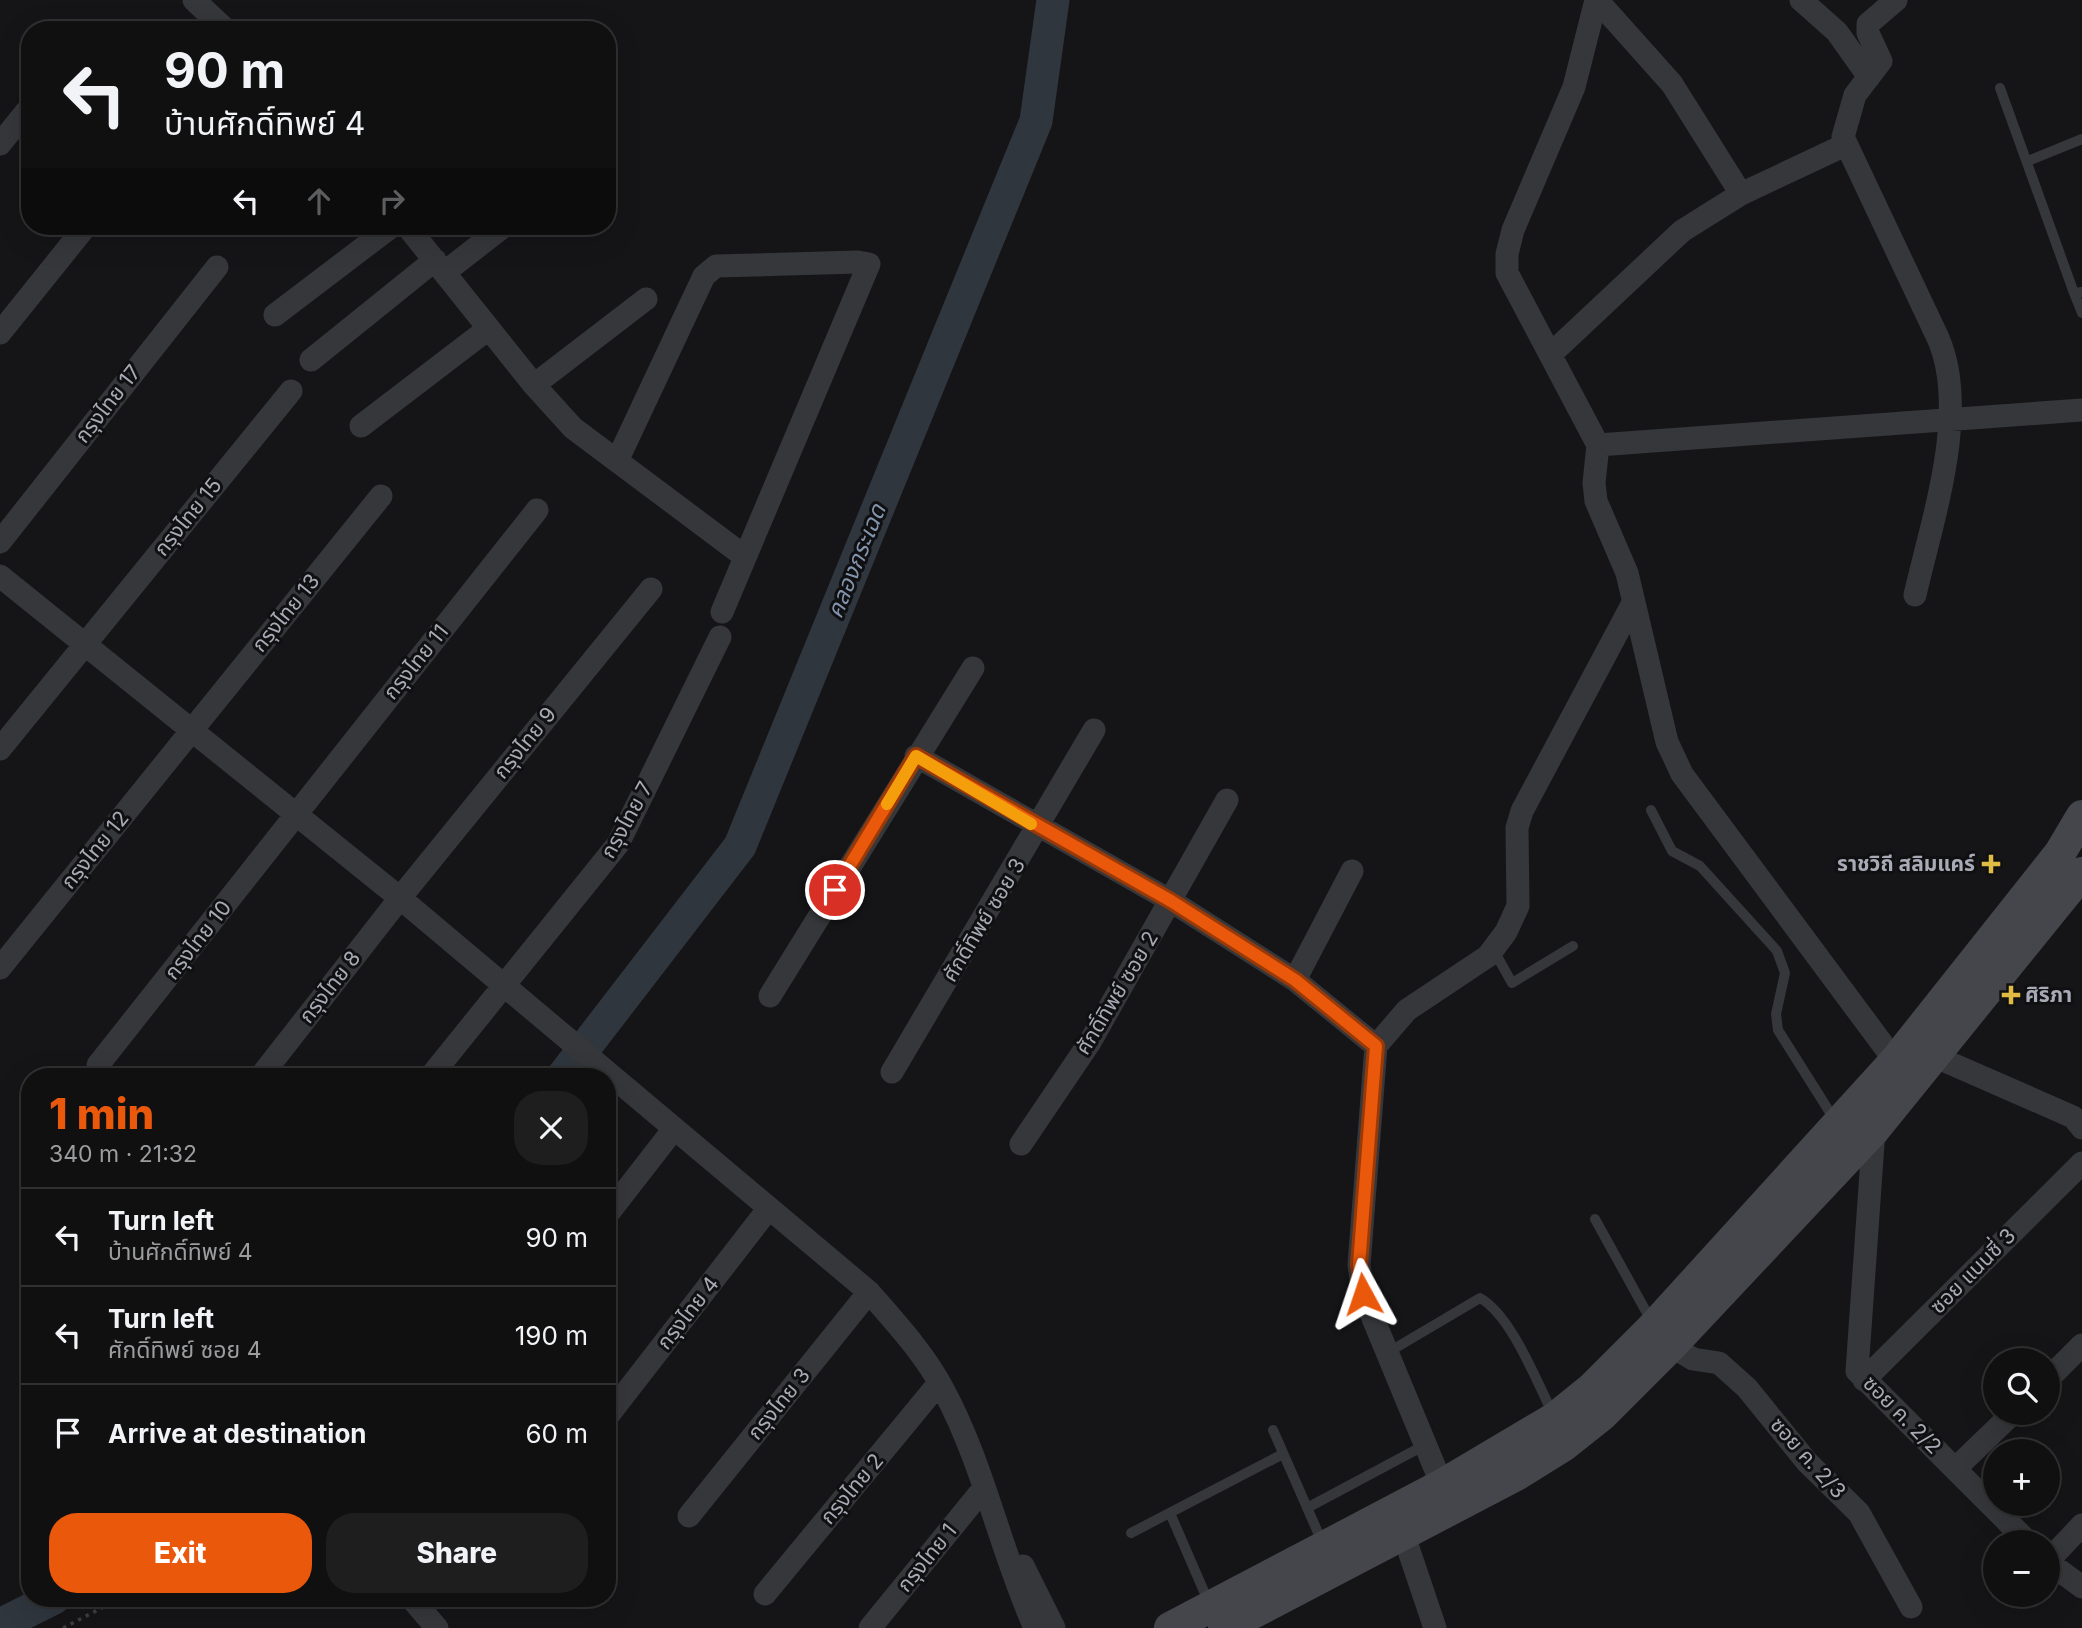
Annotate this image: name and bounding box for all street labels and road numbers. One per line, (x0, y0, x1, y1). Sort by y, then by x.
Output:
street label: กรุงไทย 17 (69, 360, 147, 448)
street label: กรุงไทย 15 (149, 473, 227, 561)
street label: กรุงไทย 13 (247, 569, 325, 657)
street label: กรุงไทย 11 (378, 619, 454, 705)
street label: กรุงไทย 9 (488, 702, 562, 784)
street label: กรุงไทย 7 (595, 777, 659, 863)
street label: กรุงไทย 12 (56, 806, 134, 894)
street label: ศักดิ์ทิพย์ ซอย 3 (937, 853, 1030, 986)
street label: กรุงไทย 10 (159, 895, 237, 985)
street label: ศักดิ์ทิพย์ ซอย 2 (1070, 927, 1163, 1059)
street label: กรุงไทย 8 (294, 946, 366, 1028)
street label: ซอย แนนซี่ 3 (1923, 1221, 2020, 1318)
street label: กรุงไทย 4 (652, 1271, 724, 1355)
street label: กรุงไทย 3 (742, 1363, 816, 1445)
street label: ซอย ค. 2/2 (1858, 1370, 1947, 1459)
street label: ซอย ค. 2/3 (1766, 1412, 1851, 1503)
street label: กรุงไทย 2 (815, 1448, 889, 1530)
street label: กรุงไทย 1 (892, 1519, 962, 1597)

